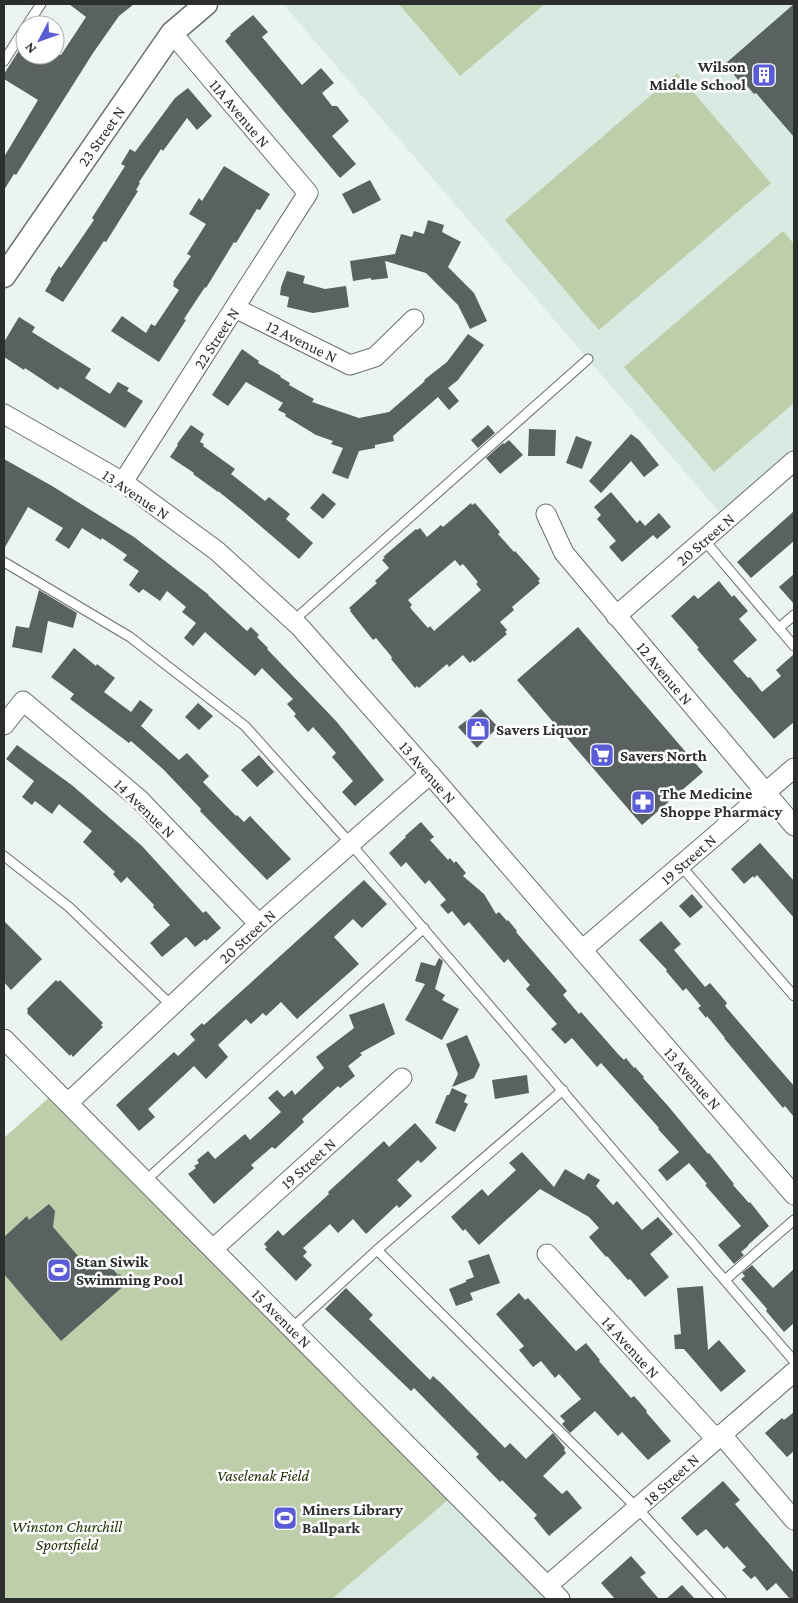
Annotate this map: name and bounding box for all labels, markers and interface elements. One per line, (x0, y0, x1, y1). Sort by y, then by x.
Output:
north arrow (15, 15, 65, 65)
text: N (21, 39, 39, 57)
place label: Wilson Middle School (649, 58, 746, 93)
building icon: Wilson Middle School (751, 62, 777, 88)
street label: 11A Avenue N (206, 76, 273, 151)
street label: 23 Street N (75, 103, 128, 170)
street label: 22 Street N (190, 305, 242, 372)
street label: 12 Avenue N (264, 317, 340, 366)
street label: 13 Avenue N (99, 466, 172, 523)
street label: 20 Street N (673, 510, 738, 569)
street label: 12 Avenue N (633, 639, 696, 708)
shop icon: Savers Liquor (465, 716, 491, 742)
place label: Savers Liquor (496, 721, 589, 738)
street label: 13 Avenue N (396, 738, 459, 807)
supermarket icon: Savers North (589, 742, 615, 768)
place label: Savers North (620, 747, 707, 764)
street label: 14 Avenue N (111, 775, 178, 841)
place label: The Medicine Shoppe Pharmacy (660, 785, 782, 820)
pharmacy icon: The Medicine Shoppe Pharmacy (630, 789, 656, 815)
street label: 19 Street N (657, 831, 719, 888)
street label: 20 Street N (216, 906, 279, 967)
street label: 13 Avenue N (661, 1044, 724, 1113)
street label: 19 Street N (278, 1134, 339, 1192)
place label: Stan Siwik Swimming Pool (76, 1253, 184, 1288)
sports icon: Stan Siwik Swimming Pool (46, 1257, 72, 1283)
street label: 15 Avenue N (249, 1285, 315, 1351)
street label: 14 Avenue N (599, 1313, 663, 1382)
street label: 18 Street N (640, 1450, 702, 1508)
park label: Vaselenak Field (217, 1467, 310, 1484)
place label: Miners Library Ballpark (302, 1501, 403, 1536)
sports icon: Miners Library Ballpark (272, 1505, 298, 1531)
park label: Winston Churchill Sportsfield (12, 1518, 123, 1554)

